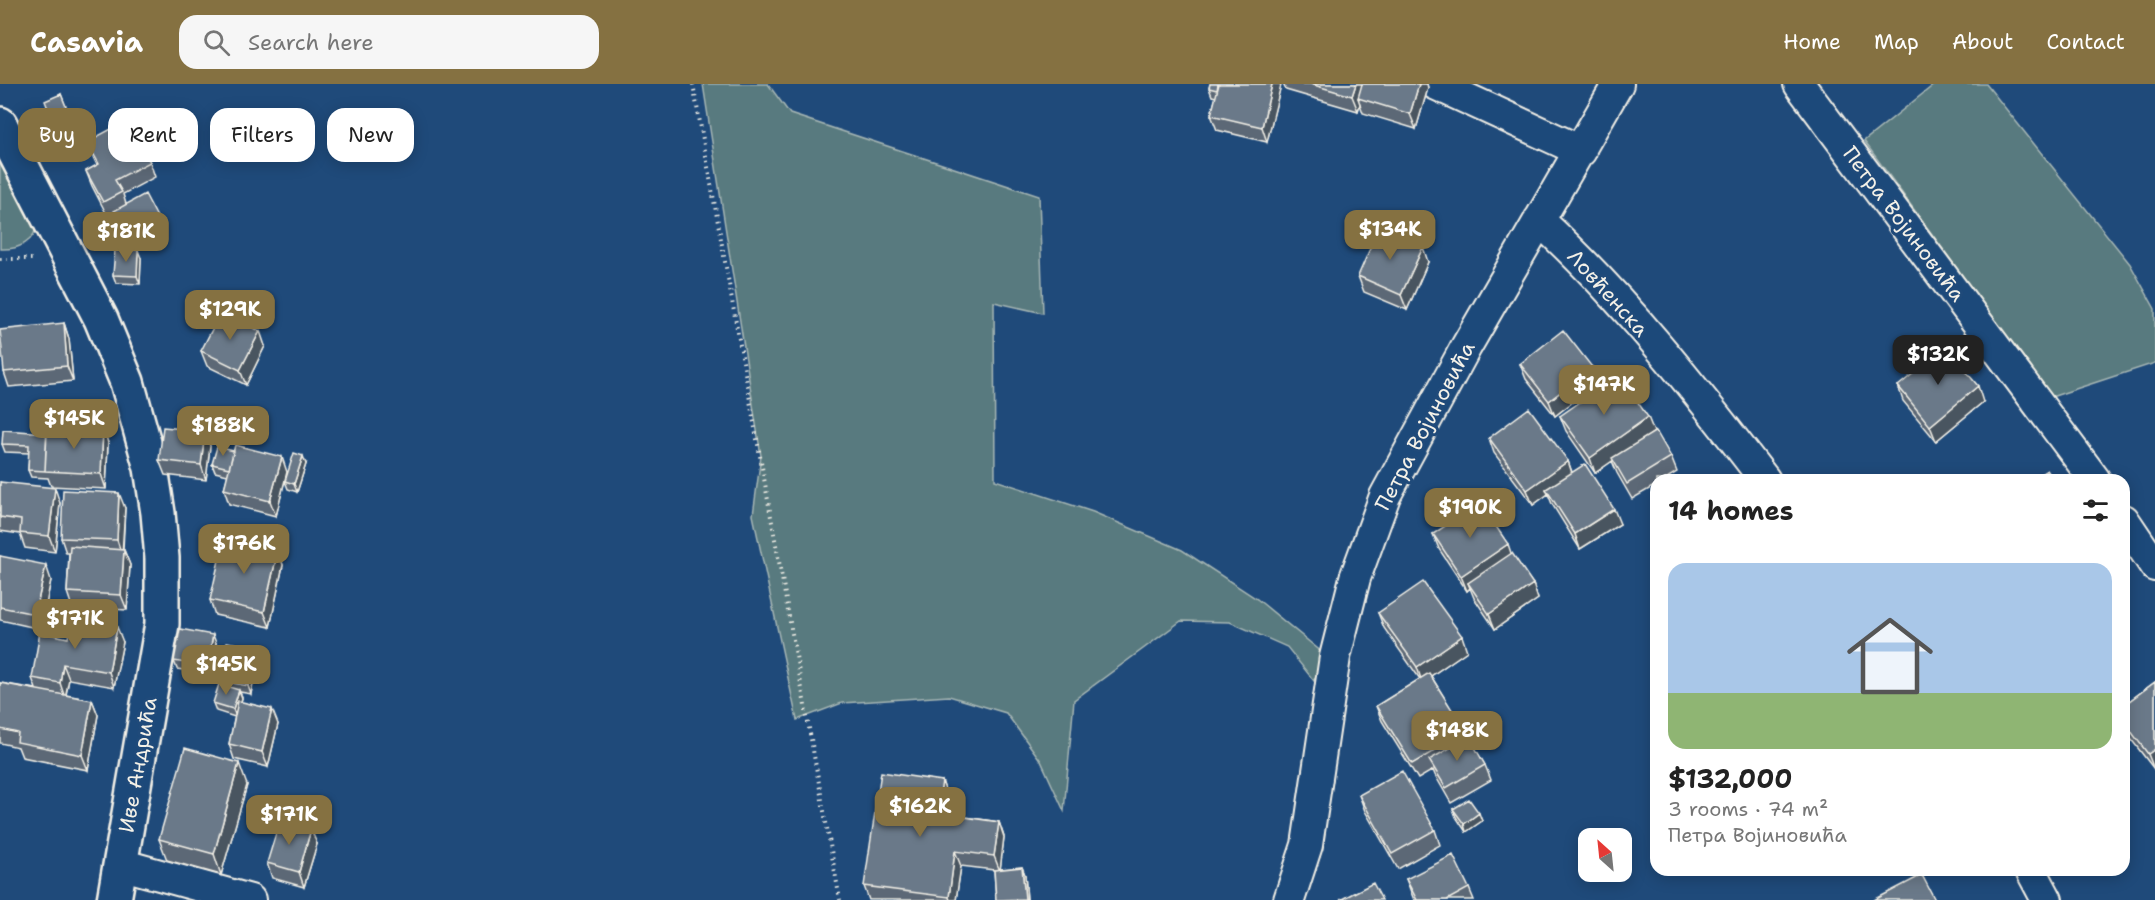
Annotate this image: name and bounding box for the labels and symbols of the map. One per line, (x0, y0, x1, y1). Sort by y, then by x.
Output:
street label: Петра Војиновића (1836, 141, 1972, 307)
pin: $134K (1348, 210, 1432, 261)
pin: $181K (84, 212, 168, 263)
street label: Ловћенска (1561, 243, 1655, 343)
pin: $129K (188, 290, 272, 341)
pin: $132K (1896, 335, 1980, 386)
street label: Петра Војиновића (1369, 336, 1481, 516)
pin: $147K (1562, 365, 1646, 416)
pin: $145K (32, 399, 116, 450)
pin: $188K (181, 406, 265, 457)
pin: $190K (1428, 488, 1512, 539)
pin: $176K (202, 524, 286, 575)
pin: $171K (33, 599, 117, 650)
pin: $145K (184, 645, 268, 696)
street label: Иве Андрића (112, 695, 164, 835)
pin: $148K (1415, 711, 1499, 762)
pin: $162K (878, 787, 962, 838)
pin: $171K (247, 795, 331, 846)
north arrow (1578, 828, 1632, 882)

